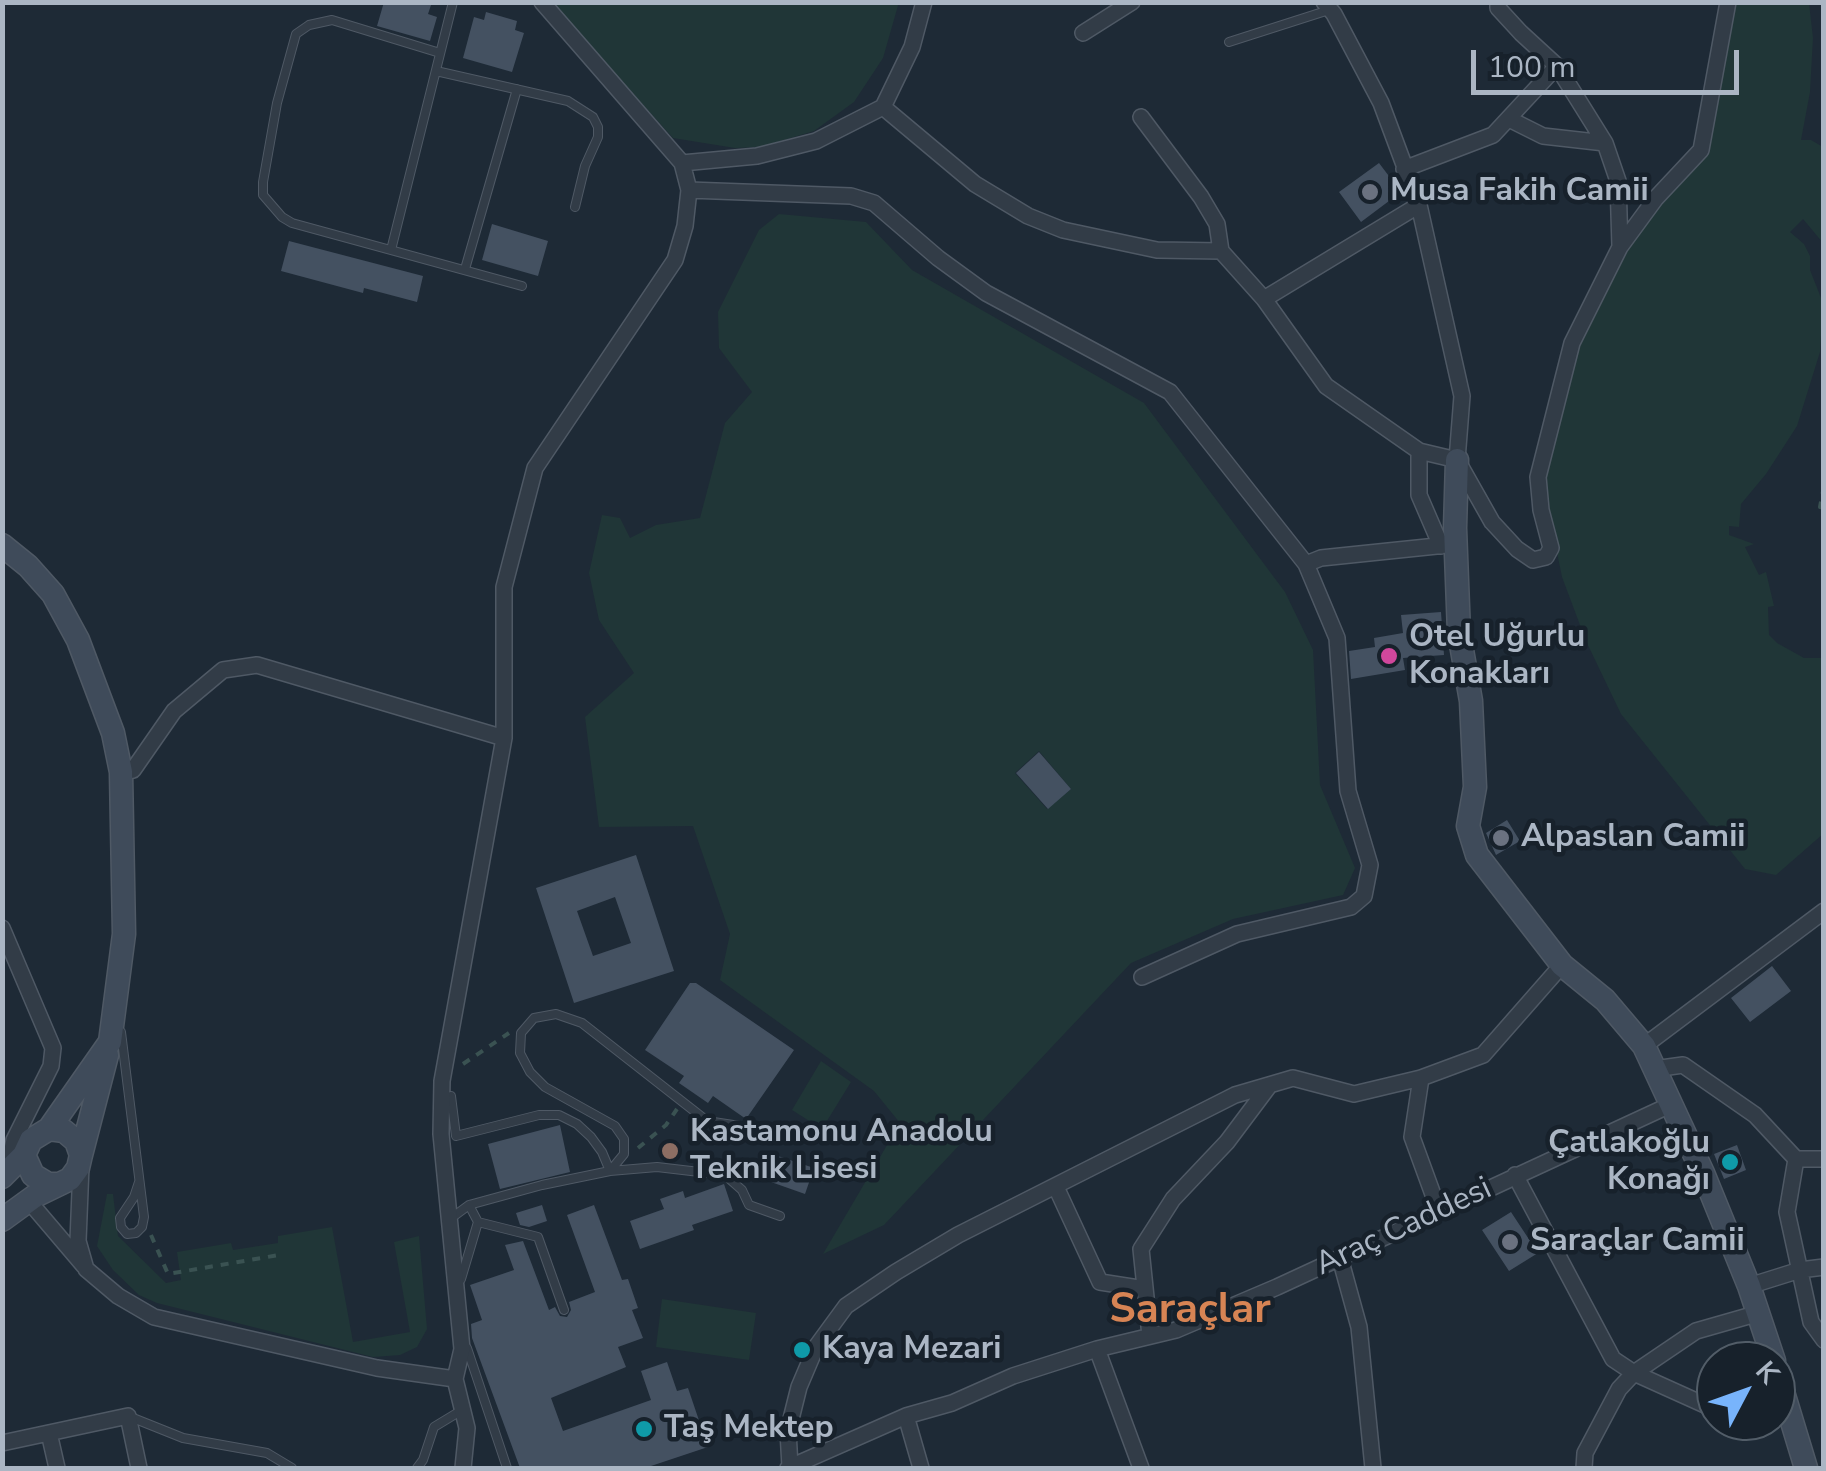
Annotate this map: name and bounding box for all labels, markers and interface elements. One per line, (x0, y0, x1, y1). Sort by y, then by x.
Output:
scale bar (1476, 30, 1744, 92)
text: 100 m (1488, 47, 1575, 88)
place label: Musa Fakih Camii (1390, 173, 1649, 211)
marker: Musa Fakih Camii (1359, 181, 1381, 203)
place label: Otel Uğurlu Konakları (1409, 619, 1585, 694)
marker: Otel Uğurlu Konakları (1378, 645, 1400, 667)
place label: Alpaslan Camii (1521, 819, 1745, 857)
marker: Alpaslan Camii (1490, 827, 1512, 849)
place label: Kastamonu Anadolu Teknik Lisesi (690, 1114, 993, 1189)
place label: Çatlakoğlu Konağı (1548, 1125, 1710, 1200)
marker: Kastamonu Anadolu Teknik Lisesi (659, 1140, 681, 1162)
marker: Çatlakoğlu Konağı (1719, 1151, 1741, 1173)
street label: Araç Caddesi (1310, 1171, 1498, 1285)
place label: Saraçlar Camii (1530, 1223, 1745, 1261)
marker: Saraçlar Camii (1499, 1231, 1521, 1253)
district label: Saraçlar (1109, 1287, 1271, 1337)
place label: Kaya Mezari (822, 1331, 1001, 1369)
marker: Kaya Mezari (791, 1339, 813, 1361)
north arrow (1696, 1341, 1796, 1441)
text: K (1747, 1353, 1788, 1392)
place label: Taş Mektep (664, 1410, 834, 1448)
marker: Taş Mektep (633, 1418, 655, 1440)

